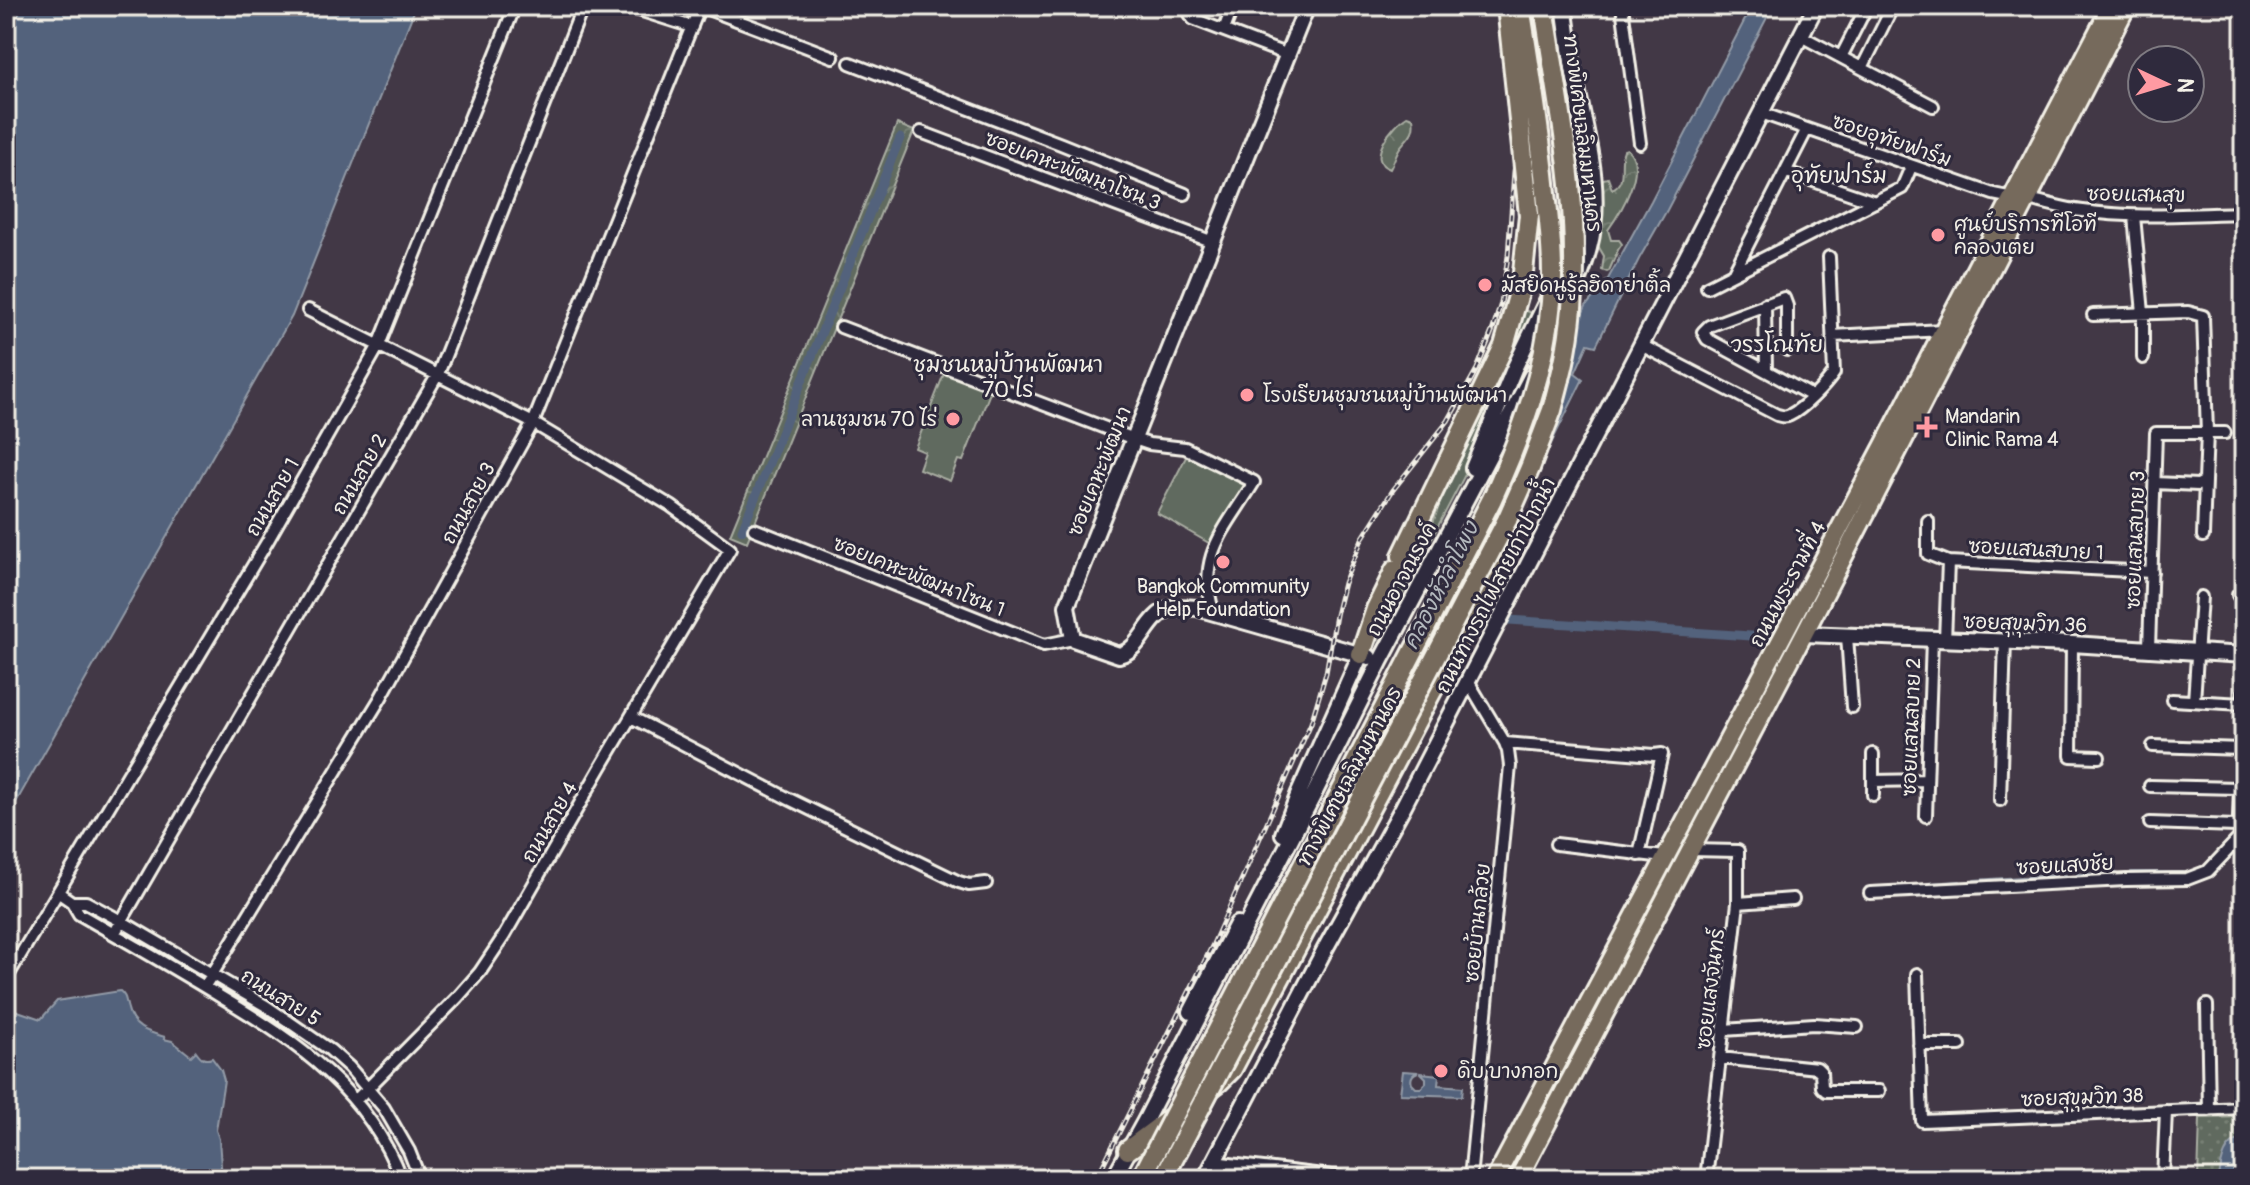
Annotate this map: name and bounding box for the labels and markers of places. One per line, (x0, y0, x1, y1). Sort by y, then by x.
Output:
place label: ศูนย์บริการทีโอที คลองเตย (1954, 211, 2097, 260)
marker: ศูนย์บริการทีโอที คลองเตย (1929, 226, 1947, 244)
place label: มัสยิดนูรู้ลฮิดาย่าติ้ล (1501, 267, 1671, 301)
marker: มัสยิดนูรู้ลฮิดาย่าติ้ล (1476, 276, 1494, 294)
place label: โรงเรียนชุมชนหมู่บ้านพัฒนา (1263, 382, 1507, 411)
marker: โรงเรียนชุมชนหมู่บ้านพัฒนา (1238, 386, 1256, 404)
place label: Mandarin Clinic Rama 4 (1945, 404, 2059, 452)
place label: ลานชุมชน 70 ไร่ (801, 406, 937, 435)
marker: ลานชุมชน 70 ไร่ (944, 410, 962, 428)
marker: Mandarin Clinic Rama 4 (1916, 416, 1938, 438)
marker: Bangkok Community Help Foundation (1214, 553, 1232, 571)
place label: Bangkok Community Help Foundation (1137, 574, 1310, 622)
place label: ดิบ บางกอก (1457, 1059, 1558, 1084)
marker: ดิบ บางกอก (1432, 1062, 1450, 1080)

